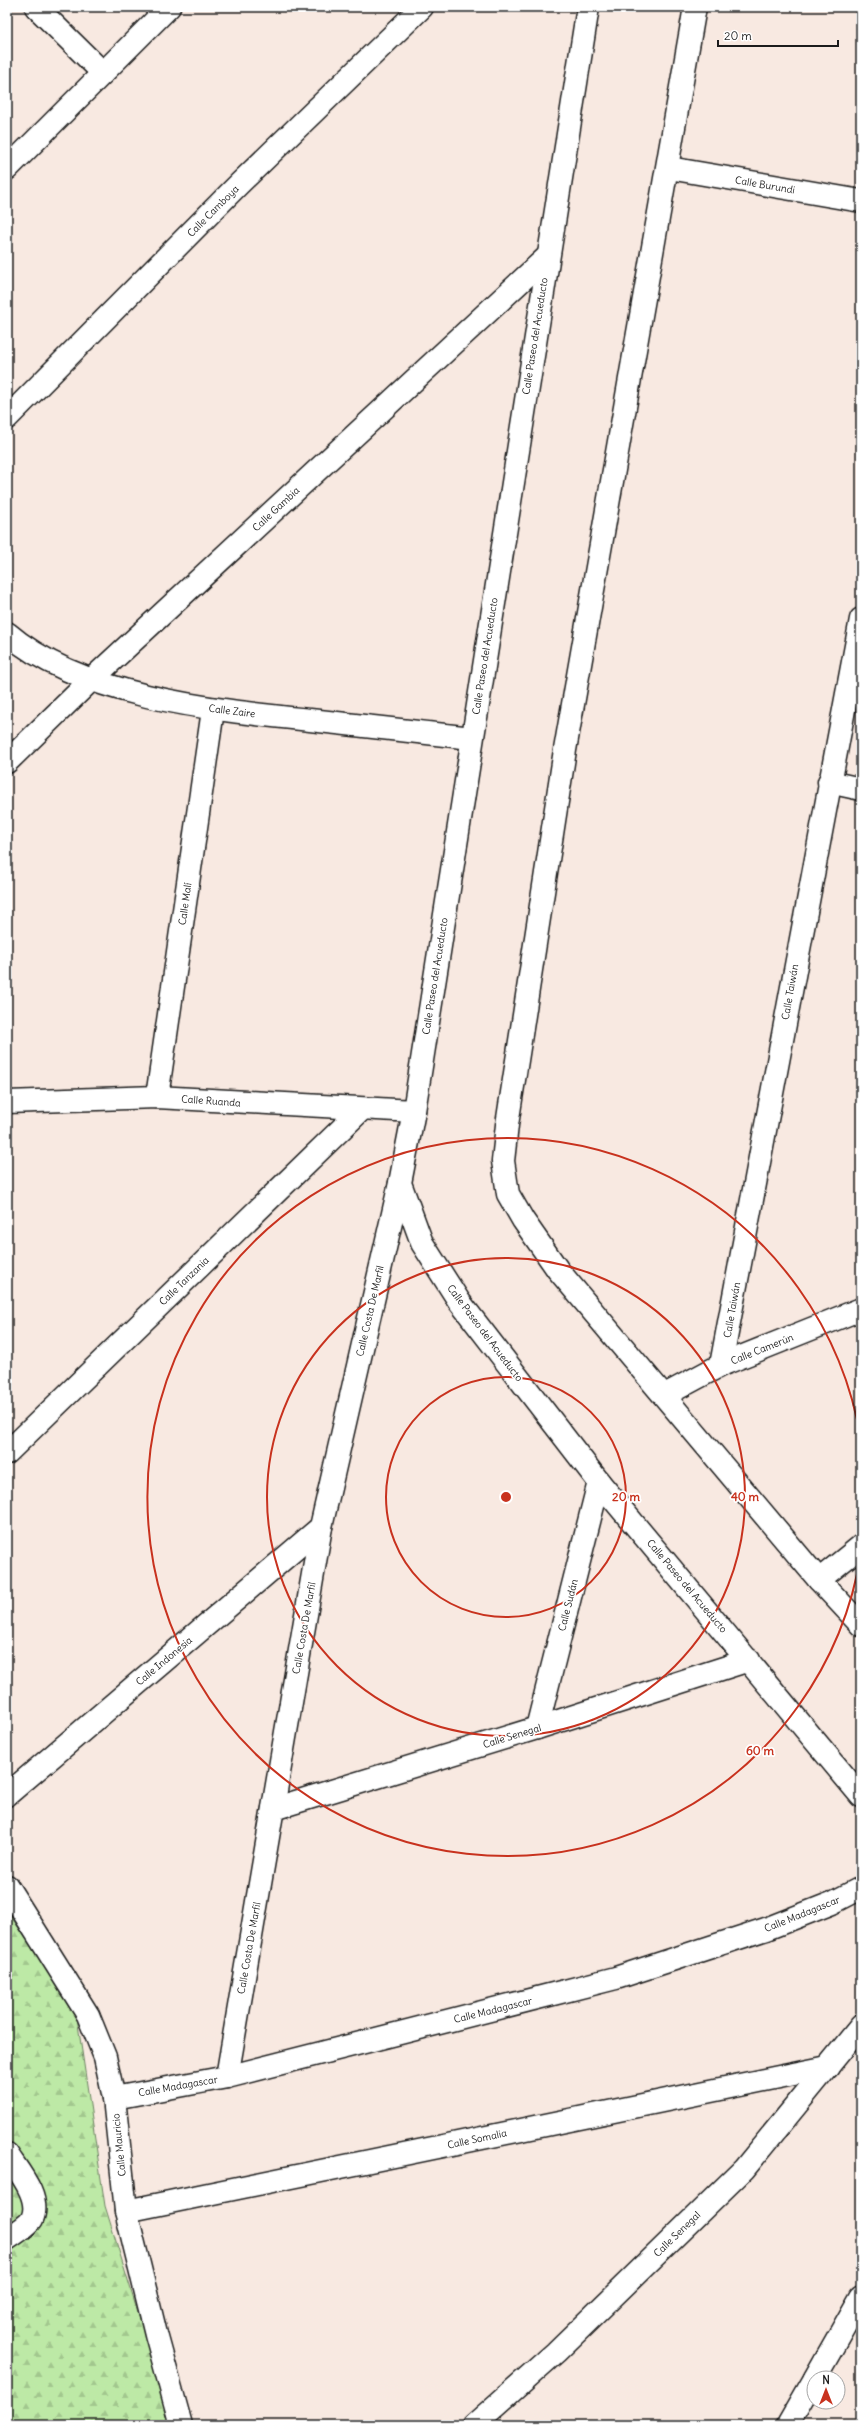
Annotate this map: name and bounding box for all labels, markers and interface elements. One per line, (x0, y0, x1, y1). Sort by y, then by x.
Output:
scale bar (718, 22, 838, 48)
text: 20 m (724, 28, 752, 43)
street label: Calle Burundi (734, 173, 796, 197)
street label: Calle Camboya (184, 182, 242, 240)
street label: Calle Paseo del Acueducto (519, 276, 551, 395)
street label: Calle Gambia (250, 484, 302, 534)
street label: Calle Paseo del Acueducto (469, 596, 501, 715)
street label: Calle Zaire (208, 702, 256, 720)
street label: Calle Malí (176, 882, 194, 926)
street label: Calle Paseo del Acueducto (419, 916, 451, 1035)
street label: Calle Taiwán (779, 963, 801, 1021)
street label: Calle Ruanda (181, 1092, 241, 1110)
street label: Calle Tanzania (156, 1254, 212, 1308)
street label: Calle Costa De Marfil (353, 1264, 387, 1358)
street label: Calle Taiwán (721, 1281, 743, 1339)
street label: Calle Paseo del Acueducto (444, 1282, 526, 1384)
street label: Calle Camerún (729, 1330, 795, 1367)
text: 20 m (612, 1489, 640, 1504)
text: 40 m (731, 1489, 760, 1504)
centre of rings (499, 1490, 513, 1504)
street label: Calle Paseo del Acueducto (644, 1537, 730, 1636)
street label: Calle Sudán (555, 1577, 581, 1632)
street label: Calle Costa De Marfil (290, 1581, 318, 1675)
street label: Calle Indonesia (133, 1633, 195, 1688)
street label: Calle Senegal (481, 1721, 543, 1751)
text: 60 m (746, 1743, 775, 1758)
street label: Calle Madagascar (762, 1893, 842, 1935)
street label: Calle Costa De Marfil (235, 1901, 263, 1995)
street label: Calle Madagascar (452, 1994, 534, 2026)
street label: Calle Madagascar (137, 2073, 219, 2099)
street label: Calle Mauricio (109, 2112, 129, 2177)
street label: Calle Somalia (446, 2126, 508, 2152)
street label: Calle Senegal (651, 2208, 703, 2260)
north arrow (806, 2370, 846, 2410)
text: N (822, 2373, 830, 2387)

